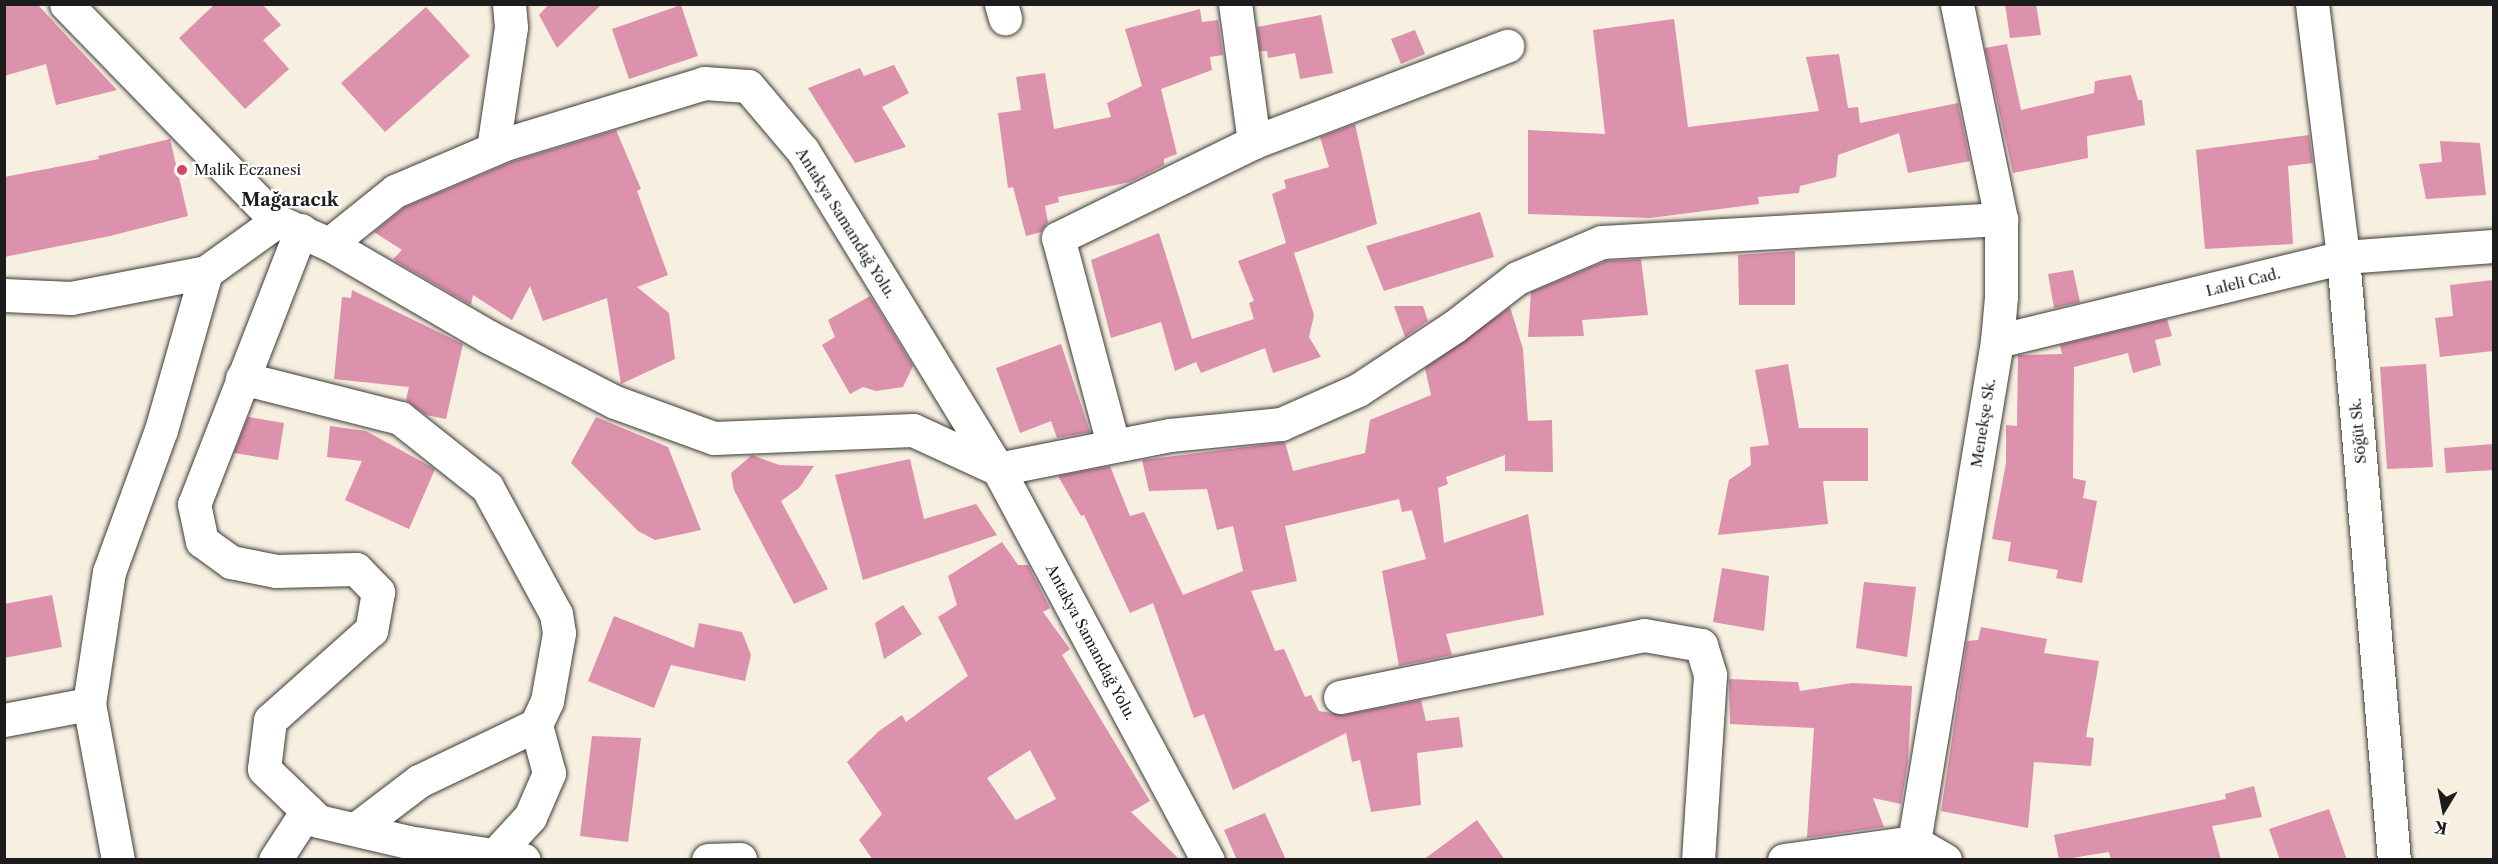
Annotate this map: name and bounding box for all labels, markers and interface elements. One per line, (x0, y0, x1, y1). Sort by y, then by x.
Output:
street label: Antakya Samandağ Yolu. (792, 144, 900, 302)
place label: Malik Eczanesi (194, 161, 301, 179)
marker: Malik Eczanesi (175, 163, 189, 177)
district label: Mağaracık (241, 189, 339, 211)
street label: Laleli Cad. (2204, 264, 2282, 300)
street label: Menekşe Sk. (1967, 377, 1999, 469)
street label: Söğüt Sk. (2346, 397, 2370, 465)
street label: Antakya Samandağ Yolu. (1042, 561, 1140, 723)
north arrow (2414, 780, 2474, 840)
text: K (2433, 817, 2449, 839)

